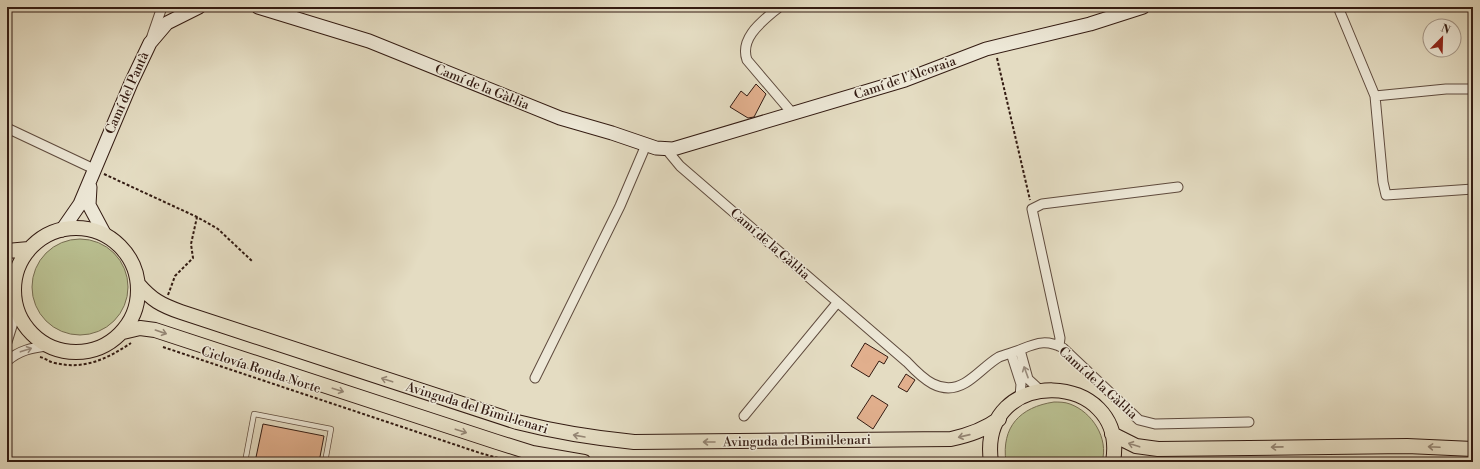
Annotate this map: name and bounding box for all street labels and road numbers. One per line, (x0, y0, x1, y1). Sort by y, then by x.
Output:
street label: Camí del Pantà (102, 49, 152, 137)
street label: Camí de l'Alcoraia (852, 53, 959, 103)
street label: Camí de la Gàl·lia (432, 61, 532, 113)
street label: Camí de la Gàl·lia (727, 205, 813, 283)
street label: Ciclovía Ronda Norte (199, 343, 323, 397)
street label: Camí de la Gàl·lia (1055, 343, 1141, 423)
street label: Avinguda del Bimil·lenari (403, 378, 550, 437)
street label: Avinguda del Bimil·lenari (722, 432, 871, 450)

